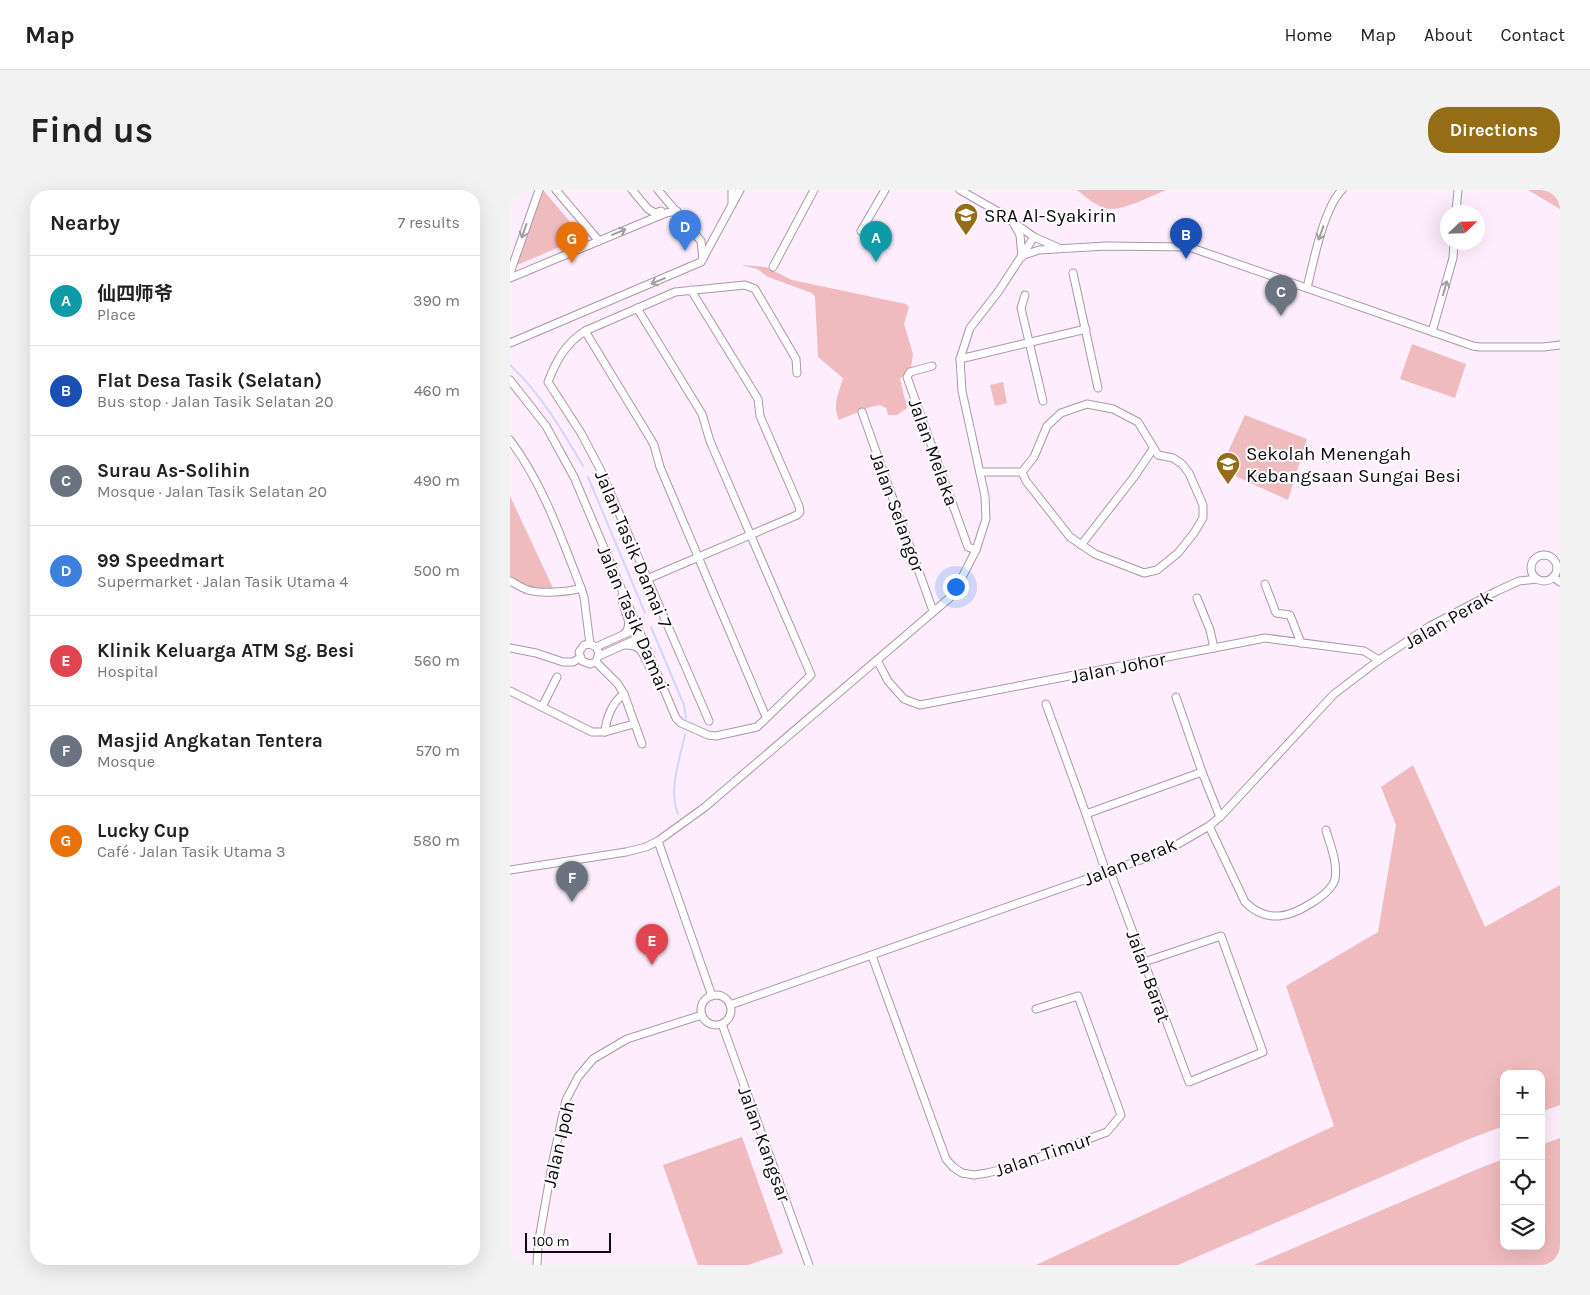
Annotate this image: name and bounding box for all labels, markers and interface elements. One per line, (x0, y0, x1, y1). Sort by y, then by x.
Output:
text: Map (25, 21, 75, 49)
text: Home (1284, 24, 1332, 46)
text: Map (1360, 24, 1396, 46)
text: About (1424, 24, 1473, 46)
text: Contact (1501, 24, 1565, 46)
button: Directions (1428, 107, 1560, 153)
text: Find us (30, 110, 153, 151)
school or university icon: SRA Al-Syakirin (953, 202, 979, 236)
place label: SRA Al-Syakirin (984, 205, 1117, 227)
north arrow (1440, 205, 1485, 250)
pin: D (669, 210, 701, 251)
text: Nearby (50, 211, 120, 235)
text: 7 results (398, 213, 460, 232)
pin: B (1170, 218, 1202, 259)
pin: A (860, 221, 892, 262)
pin: G (556, 222, 588, 263)
one-way arrow (519, 223, 528, 239)
one-way arrow (1316, 225, 1325, 241)
one-way arrow (611, 227, 627, 236)
pin: C (1265, 275, 1297, 316)
one-way arrow (651, 276, 666, 286)
one-way arrow (1440, 280, 1450, 296)
text: 仙四师爷 (97, 283, 173, 305)
text: A (61, 291, 71, 310)
text: 390 m (413, 291, 460, 310)
text: Place (97, 305, 136, 324)
text: Flat Desa Tasik (Selatan) (97, 370, 322, 392)
text: B (61, 381, 71, 400)
text: 460 m (414, 381, 460, 400)
text: Bus stop · Jalan Tasik Selatan 20 (97, 392, 333, 411)
street label: Jalan Melaka (903, 396, 963, 509)
place label: Sekolah Menengah Kebangsaan Sungai Besi (1246, 443, 1461, 487)
street label: Jalan Selangor (865, 449, 929, 576)
school or university icon: Sekolah Menengah Kebangsaan Sungai Besi (1215, 451, 1241, 485)
text: Surau As-Solihin (97, 460, 250, 482)
street label: Jalan Tasik Damai 7 (590, 467, 678, 631)
text: C (61, 471, 71, 490)
text: 490 m (414, 471, 460, 490)
text: Mosque · Jalan Tasik Selatan 20 (97, 482, 327, 501)
street label: Jalan Tasik Damai (593, 542, 675, 694)
text: 99 Speedmart (97, 550, 225, 572)
text: D (61, 561, 71, 580)
text: 500 m (413, 561, 460, 580)
text: Supermarket · Jalan Tasik Utama 4 (97, 572, 348, 591)
your location (943, 574, 969, 600)
street label: Jalan Perak (1400, 586, 1497, 654)
text: Klinik Keluarga ATM Sg. Besi (97, 640, 354, 662)
street label: Jalan Johor (1069, 648, 1168, 688)
text: E (61, 651, 71, 670)
text: 560 m (414, 651, 460, 670)
text: Hospital (97, 662, 158, 681)
text: Masjid Angkatan Tentera (97, 730, 323, 752)
text: F (62, 741, 70, 760)
text: 570 m (415, 741, 460, 760)
text: Mosque (97, 752, 155, 771)
text: Lucky Cup (97, 820, 189, 842)
text: G (61, 831, 71, 850)
text: 580 m (413, 831, 460, 850)
street label: Jalan Perak (1081, 833, 1180, 891)
text: Café · Jalan Tasik Utama 3 (97, 842, 286, 861)
pin: F (556, 861, 588, 902)
pin: E (636, 924, 668, 965)
street label: Jalan Barat (1121, 927, 1175, 1026)
map controls (1500, 1070, 1545, 1250)
button: + (1500, 1070, 1545, 1115)
street label: Jalan Kangsar (733, 1084, 795, 1205)
street label: Jalan Ipoh (538, 1099, 580, 1190)
button: − (1500, 1115, 1545, 1160)
street label: Jalan Timur (992, 1128, 1095, 1182)
button: locate (1500, 1160, 1545, 1205)
button: layers (1500, 1205, 1545, 1250)
scale bar (525, 1230, 611, 1253)
text: 100 m (532, 1233, 570, 1250)

